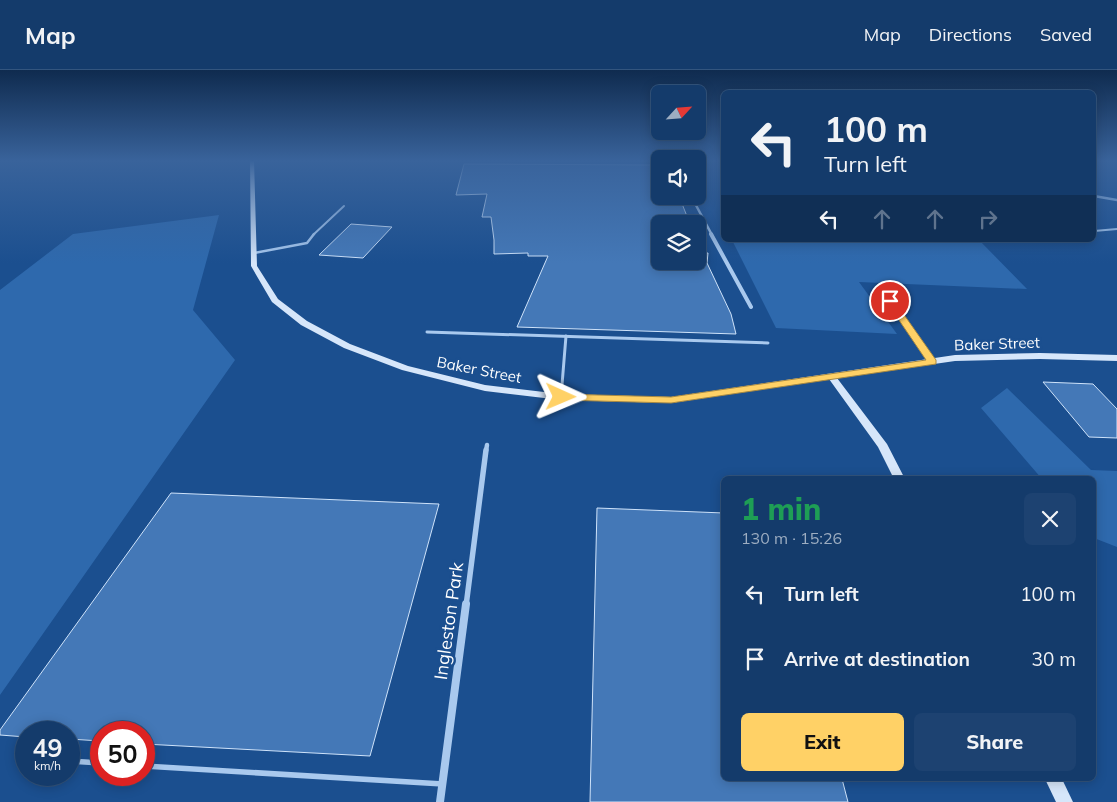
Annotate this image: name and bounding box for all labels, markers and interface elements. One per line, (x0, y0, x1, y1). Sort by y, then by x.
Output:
text: Map (25, 20, 76, 50)
text: Map (864, 23, 901, 46)
text: Directions (929, 23, 1012, 46)
text: Saved (1040, 23, 1092, 46)
north arrow (651, 85, 706, 140)
map controls (651, 85, 706, 270)
text: 100 m (824, 107, 928, 151)
icon: left (741, 110, 806, 175)
button: sound (651, 150, 706, 205)
text: Turn left (824, 150, 907, 178)
icon: left (815, 205, 843, 233)
icon: ahead (868, 205, 896, 233)
icon: ahead (921, 205, 949, 233)
icon: right (974, 205, 1002, 233)
button: layers (651, 215, 706, 270)
pin (869, 280, 911, 322)
icon: arrive (876, 287, 904, 315)
street label: Baker Street (954, 333, 1040, 354)
street label: Baker Street (435, 352, 523, 387)
position arrow (534, 370, 586, 422)
text: 1 min (741, 490, 821, 528)
button: close (1024, 493, 1076, 545)
text: 130 m · 15:26 (741, 528, 842, 548)
street label: Ingleston Park (429, 560, 468, 681)
icon: left (741, 580, 769, 608)
text: Turn left (784, 582, 859, 606)
text: 100 m (1020, 582, 1076, 606)
icon: arrive (741, 645, 769, 673)
text: Arrive at destination (784, 647, 970, 671)
text: 30 m (1032, 647, 1076, 671)
button: Exit (741, 713, 904, 771)
button: Share (914, 713, 1076, 771)
speed limit sign: 50 (90, 721, 155, 786)
text: 49 (32, 732, 63, 763)
text: km/h (34, 758, 61, 773)

